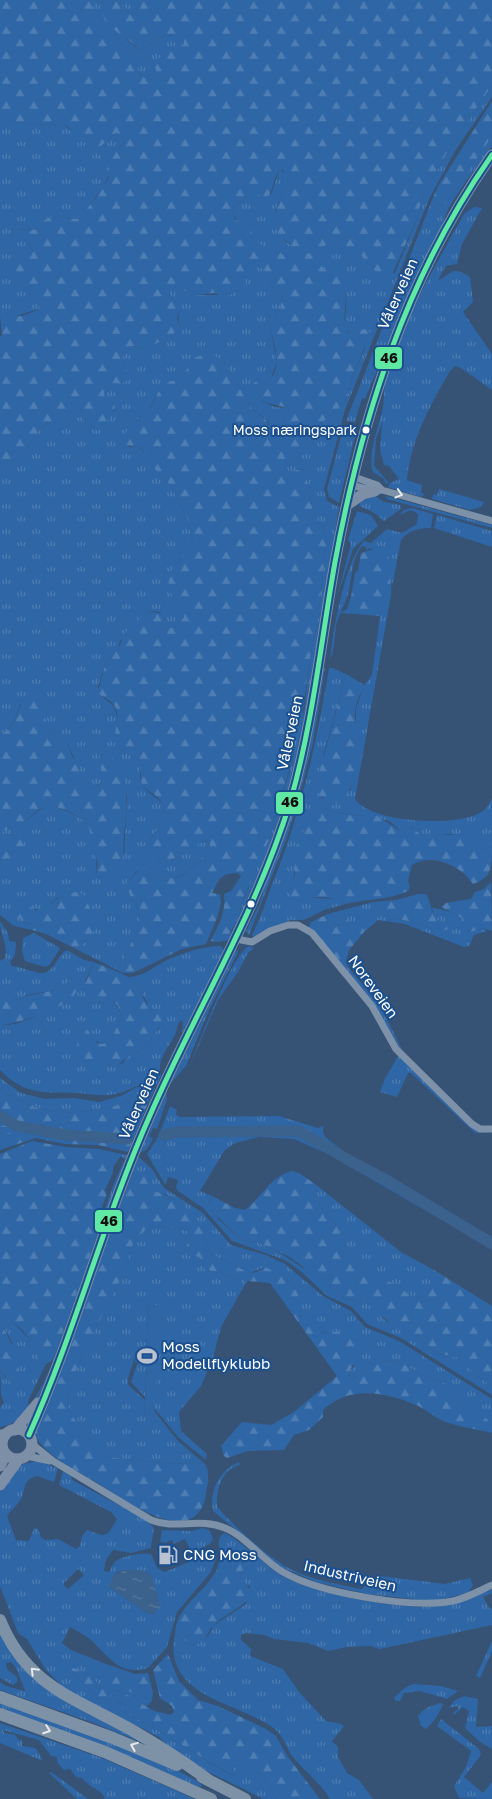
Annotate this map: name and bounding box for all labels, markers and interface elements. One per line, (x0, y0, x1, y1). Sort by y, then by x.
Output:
street label: Vålerveien (373, 255, 421, 332)
line badge: 46 (374, 346, 403, 370)
text: 46 (380, 349, 398, 366)
place label: Moss næringspark (233, 421, 357, 438)
marker: Moss næringspark (361, 425, 371, 435)
one-way arrow (394, 489, 402, 499)
street label: Vålerveien (272, 694, 306, 772)
line badge: 46 (275, 791, 304, 815)
text: 46 (281, 793, 299, 810)
unlabelled marker (246, 899, 256, 909)
street label: Noreveien (345, 951, 403, 1021)
street label: Vålerveien (114, 1065, 162, 1142)
line badge: 46 (94, 1209, 123, 1233)
text: 46 (100, 1212, 118, 1229)
place label: Moss Modellflyklubb (162, 1337, 270, 1372)
sports icon: Moss Modellflyklubb (136, 1345, 158, 1367)
fuel station icon: CNG Moss (157, 1544, 179, 1566)
place label: CNG Moss (183, 1545, 257, 1563)
street label: Industriveien (302, 1556, 398, 1594)
one-way arrow (31, 1668, 40, 1677)
one-way arrow (43, 1724, 51, 1734)
one-way arrow (130, 1742, 139, 1752)

